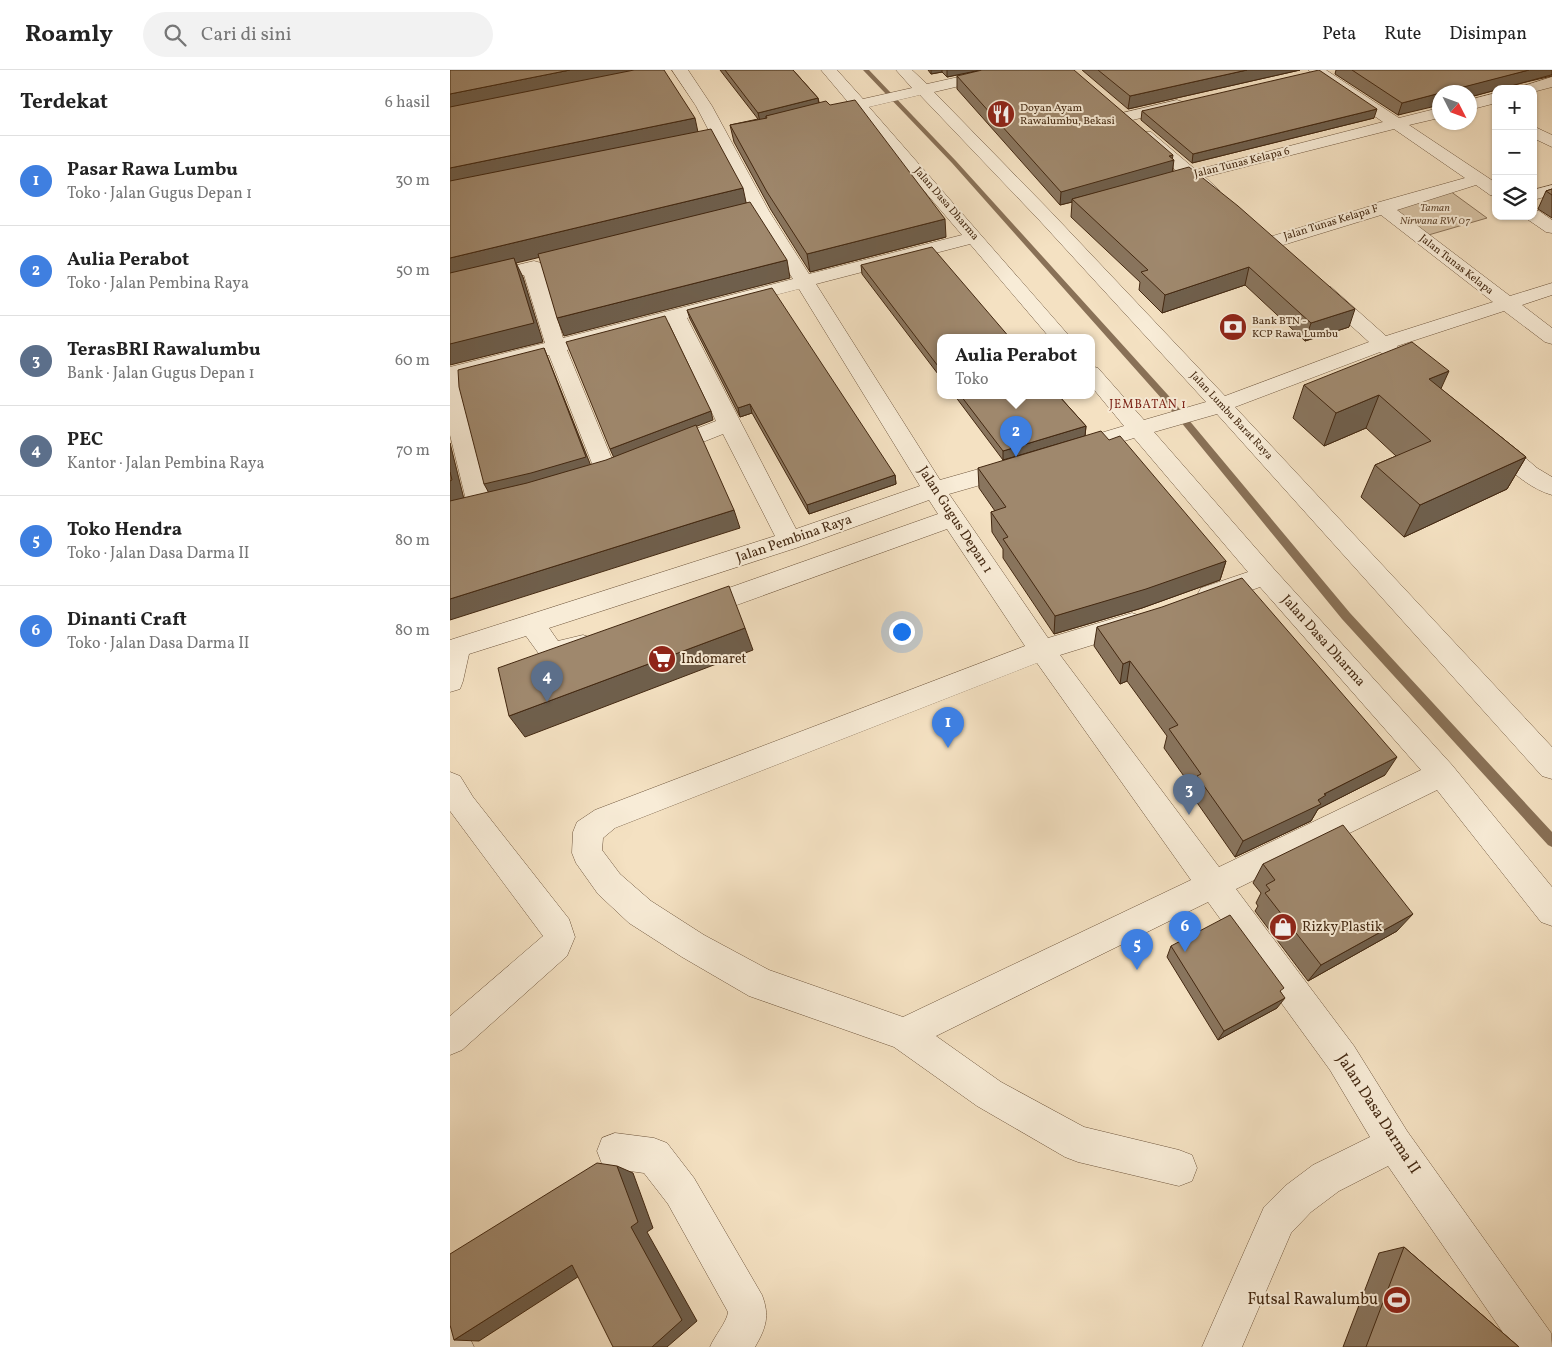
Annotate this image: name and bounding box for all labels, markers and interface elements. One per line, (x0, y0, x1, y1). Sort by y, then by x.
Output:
search box (143, 12, 493, 57)
text: Roamly (25, 18, 113, 52)
icon: search (161, 21, 189, 49)
text: Cari di sini (201, 22, 292, 48)
text: Peta (1322, 22, 1356, 47)
text: Rute (1384, 22, 1421, 47)
text: Disimpan (1449, 22, 1527, 47)
north arrow (1432, 85, 1477, 130)
map controls (1492, 85, 1537, 220)
button: + (1492, 85, 1537, 130)
text: Terdekat (20, 88, 108, 117)
text: 6 hasil (385, 92, 430, 114)
restaurant icon: Doyan Ayam Rawalumbu, Bekasi (986, 99, 1016, 129)
place label: Doyan Ayam Rawalumbu, Bekasi (1020, 101, 1115, 129)
button: − (1492, 130, 1537, 175)
street label: Jalan Tunas Kelapa 6 (1193, 144, 1292, 182)
text: Pasar Rawa Lumbu (67, 157, 238, 183)
street label: Jalan Dasa Dharma (910, 164, 982, 244)
text: 1 (33, 170, 39, 192)
text: 30 m (395, 170, 430, 192)
button: layers (1492, 175, 1537, 220)
text: Toko · Jalan Gugus Depan 1 (67, 183, 252, 205)
street label: Jalan Tunas Kelapa F (1282, 201, 1380, 245)
park label: Taman Nirwana RW 07 (1400, 201, 1471, 229)
street label: Jalan Tunas Kelapa (1416, 231, 1497, 299)
text: Aulia Perabot (67, 247, 189, 273)
text: 2 (32, 260, 40, 282)
text: 50 m (396, 260, 430, 282)
text: Toko · Jalan Pembina Raya (67, 273, 249, 295)
bank icon: Bank BTN - KCP Rawa Lumbu (1218, 312, 1248, 342)
place label: Bank BTN - KCP Rawa Lumbu (1252, 314, 1338, 342)
popup (937, 334, 1095, 399)
text: TerasBRI Rawalumbu (67, 337, 261, 363)
text: Aulia Perabot (955, 343, 1077, 369)
text: 3 (32, 350, 40, 372)
text: 60 m (395, 350, 430, 372)
text: Bank · Jalan Gugus Depan 1 (67, 363, 255, 385)
text: Toko (955, 369, 989, 391)
street label: Jalan Lumbu Barat Raya (1186, 369, 1276, 464)
district label: JEMBATAN 1 (1109, 397, 1187, 413)
pin: 2 (1000, 416, 1032, 457)
text: PEC (67, 427, 103, 453)
text: 4 (31, 440, 41, 462)
text: 70 m (396, 440, 430, 462)
text: Kantor · Jalan Pembina Raya (67, 453, 264, 475)
street label: Jalan Gugus Depan 1 (913, 463, 997, 577)
street label: Jalan Pembina Raya (733, 510, 855, 568)
text: Toko Hendra (67, 517, 182, 543)
text: 5 (32, 530, 40, 552)
text: 80 m (395, 530, 430, 552)
text: Toko · Jalan Dasa Darma II (67, 543, 250, 565)
street label: Jalan Dasa Dharma (1277, 591, 1369, 691)
text: Dinanti Craft (67, 607, 187, 633)
your location (889, 619, 915, 645)
text: 6 (32, 620, 40, 642)
text: 80 m (395, 620, 430, 642)
text: Toko · Jalan Dasa Darma II (67, 633, 250, 655)
supermarket icon: Indomaret (647, 644, 677, 674)
place label: Indomaret (681, 650, 747, 669)
pin: 4 (531, 661, 563, 702)
pin: 1 (932, 707, 964, 748)
pin: 3 (1173, 774, 1205, 815)
pin: 6 (1169, 911, 1201, 952)
shop icon: Rizky Plastik (1268, 912, 1298, 942)
place label: Rizky Plastik (1302, 918, 1383, 937)
pin: 5 (1121, 929, 1153, 970)
street label: Jalan Dasa Darma II (1331, 1050, 1425, 1178)
sports icon: Futsal Rawalumbu (1382, 1285, 1412, 1315)
place label: Futsal Rawalumbu (1248, 1289, 1378, 1311)

